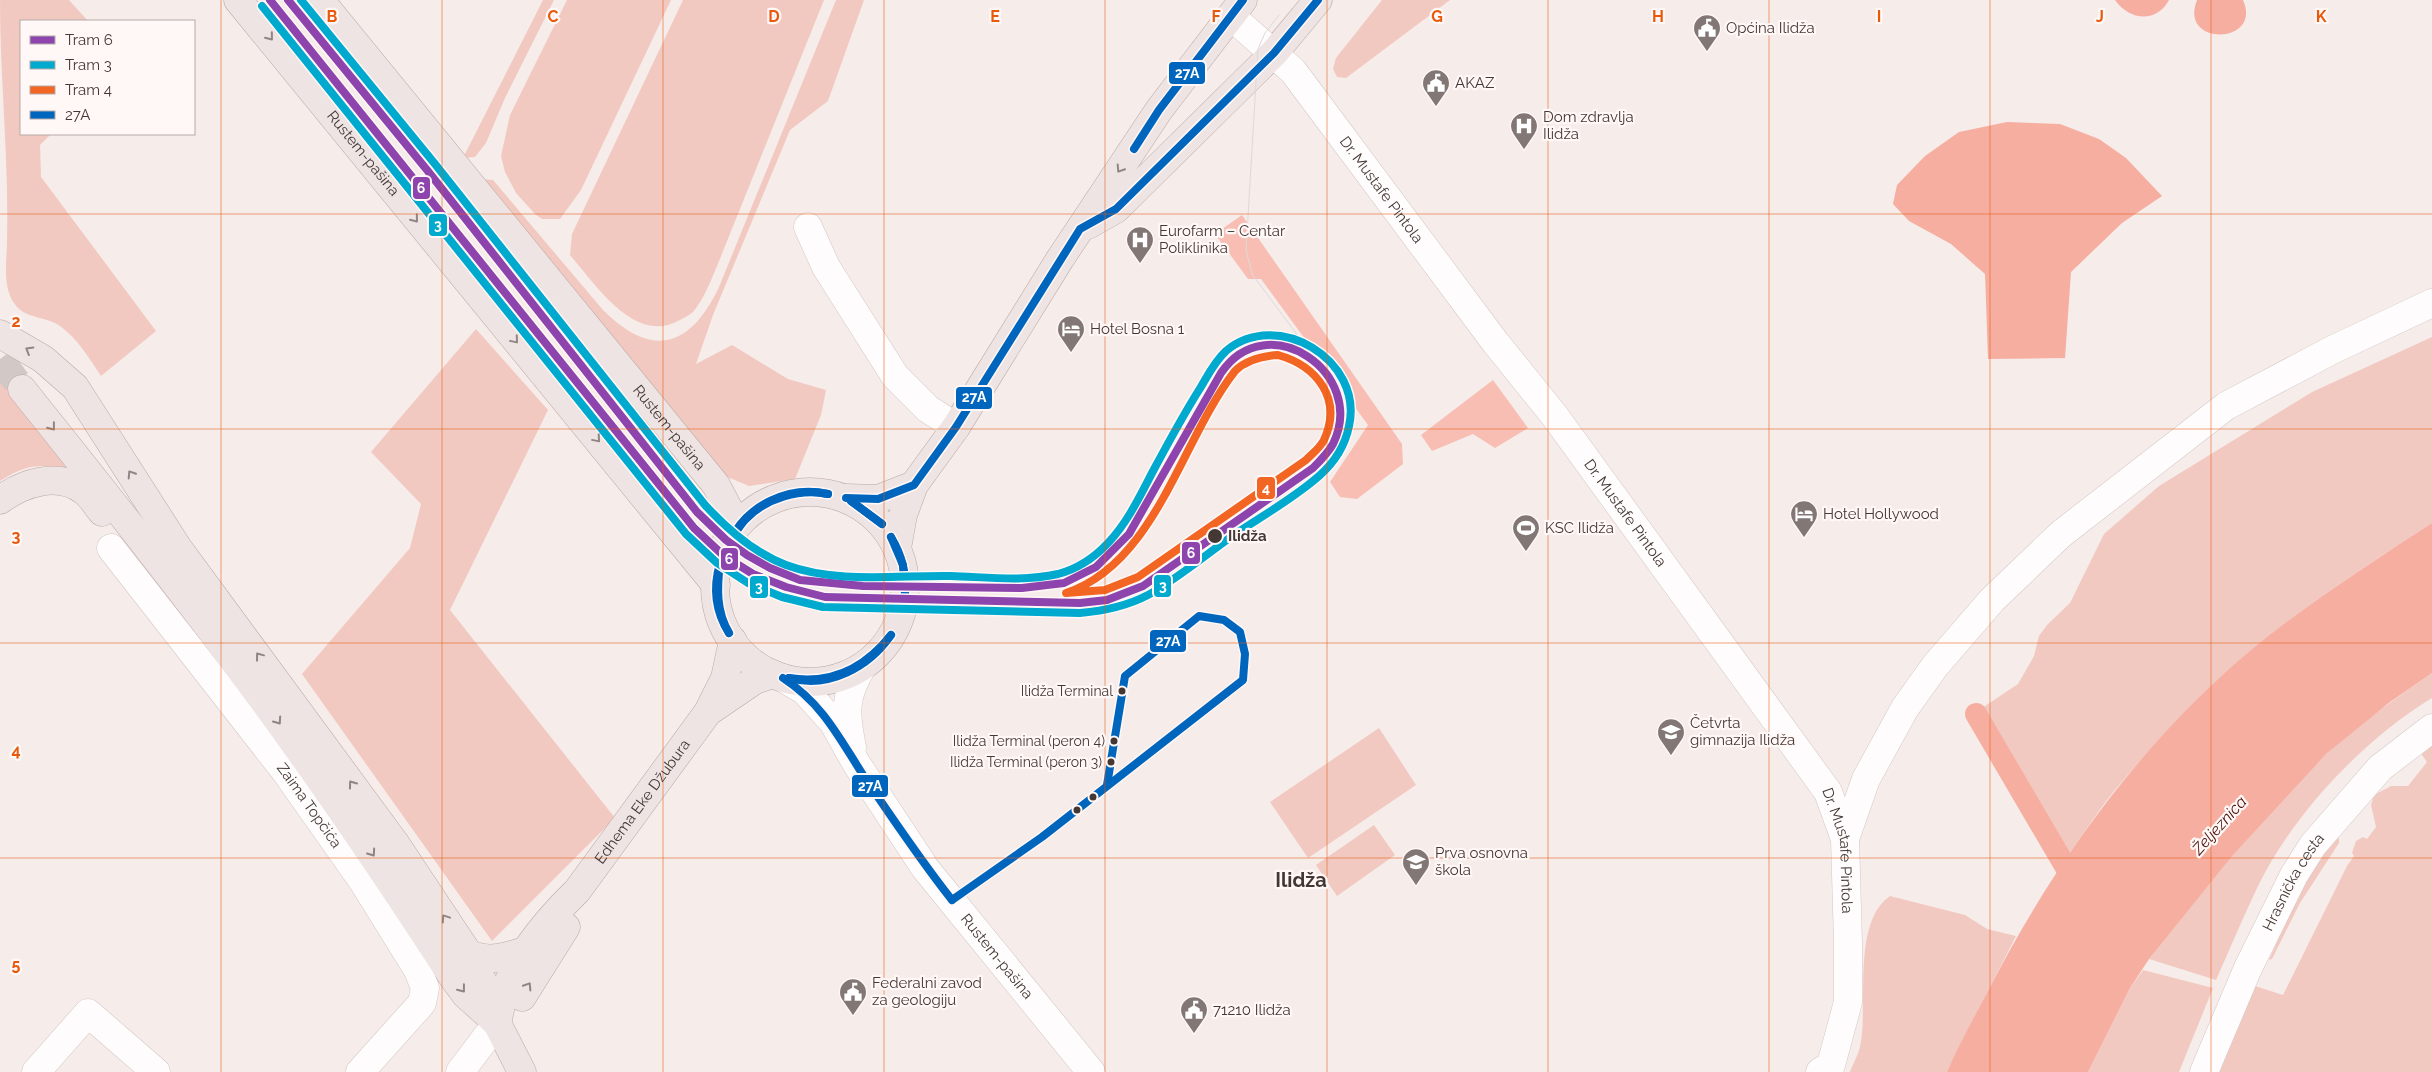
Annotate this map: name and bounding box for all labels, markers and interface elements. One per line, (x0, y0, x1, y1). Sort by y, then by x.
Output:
text: B (327, 7, 338, 26)
text: C (548, 7, 559, 26)
text: D (768, 7, 780, 26)
text: E (990, 7, 1000, 26)
text: F (1211, 7, 1221, 26)
text: G (1431, 7, 1443, 26)
text: H (1652, 7, 1664, 26)
text: I (1877, 7, 1881, 26)
text: J (2096, 7, 2104, 26)
text: K (2316, 7, 2327, 26)
public building icon: Općina Ilidža (1692, 13, 1722, 52)
place label: Općina Ilidža (1726, 19, 1815, 37)
legend (20, 20, 195, 135)
text: Tram 6 (65, 31, 113, 49)
one-way arrow (264, 32, 273, 41)
text: Tram 3 (65, 56, 112, 74)
line badge: 27A (1168, 61, 1206, 85)
text: 27A (1175, 65, 1200, 81)
public building icon: AKAZ (1421, 68, 1451, 107)
place label: AKAZ (1455, 74, 1494, 92)
text: Tram 4 (65, 81, 112, 99)
text: 27A (65, 106, 90, 124)
street label: Rustem-pašina (323, 107, 403, 200)
place label: Dom zdravlja Ilidža (1543, 108, 1634, 143)
hospital icon: Dom zdravlja Ilidža (1509, 111, 1539, 150)
street label: Dr. Mustafe Pintola (1336, 133, 1427, 247)
one-way arrow (1117, 163, 1126, 173)
line badge: 6 (412, 176, 431, 200)
text: 6 (417, 180, 425, 196)
one-way arrow (409, 213, 418, 222)
line badge: 3 (428, 213, 448, 237)
text: 3 (434, 217, 442, 233)
place label: Eurofarm – Centar Poliklinika (1159, 222, 1286, 257)
hospital icon: Eurofarm – Centar Poliklinika (1125, 225, 1155, 264)
text: 2 (11, 312, 21, 331)
hotel icon: Hotel Bosna 1 (1056, 314, 1086, 353)
place label: Hotel Bosna 1 (1090, 320, 1185, 338)
one-way arrow (510, 335, 519, 344)
one-way arrow (26, 347, 35, 357)
street label: Rustem-pašina (629, 381, 709, 474)
line badge: 27A (955, 386, 993, 410)
text: 27A (962, 389, 987, 405)
one-way arrow (47, 421, 55, 430)
one-way arrow (591, 433, 599, 442)
street label: Dr. Mustafe Pintola (1580, 456, 1670, 570)
one-way arrow (128, 471, 137, 480)
line badge: 4 (1256, 476, 1276, 500)
text: 4 (1262, 480, 1270, 496)
hotel icon: Hotel Hollywood (1789, 499, 1819, 538)
place label: Hotel Hollywood (1823, 505, 1939, 523)
sports icon: KSC Ilidža (1511, 513, 1541, 552)
place label: KSC Ilidža (1545, 519, 1614, 537)
text: 3 (12, 527, 21, 546)
marker: Ilidža (1206, 527, 1224, 545)
place label: Ilidža (1228, 527, 1267, 545)
line badge: 6 (1181, 541, 1201, 565)
text: 6 (1187, 545, 1195, 561)
line badge: 6 (720, 547, 739, 571)
text: 6 (725, 551, 733, 567)
line badge: 3 (1153, 574, 1172, 598)
line badge: 3 (749, 575, 769, 599)
text: 3 (1159, 578, 1167, 594)
text: 3 (755, 579, 763, 595)
line badge: 27A (1149, 629, 1187, 653)
text: 27A (1156, 633, 1181, 649)
one-way arrow (256, 653, 264, 662)
place label: Ilidža Terminal (1021, 683, 1113, 699)
marker: Ilidža Terminal (1117, 686, 1127, 696)
place label: Četvrta gimnazija Ilidža (1690, 713, 1795, 749)
one-way arrow (272, 715, 281, 725)
school or university icon: Četvrta gimnazija Ilidža (1656, 717, 1686, 756)
place label: Ilidža Terminal (peron 4) (953, 733, 1105, 749)
street label: Edhema Eke Džubura (591, 736, 694, 867)
marker: Ilidža Terminal (peron 4) (1109, 736, 1119, 746)
text: 4 (11, 741, 21, 760)
place label: Ilidža Terminal (peron 3) (950, 754, 1102, 770)
marker: Ilidža Terminal (peron 3) (1106, 757, 1116, 767)
street label: Zaima Topčića (273, 759, 345, 851)
line badge: 27A (851, 774, 889, 798)
text: 27A (858, 778, 883, 794)
one-way arrow (349, 780, 358, 790)
street label: Dr. Mustafe Pintola (1818, 785, 1856, 914)
water label: Željeznica (2187, 791, 2251, 859)
unlabelled marker (1088, 792, 1098, 802)
unlabelled marker (1072, 805, 1082, 815)
street label: Hrasnička cesta (2259, 830, 2328, 934)
place label: Prva osnovna škola (1435, 844, 1528, 879)
school or university icon: Prva osnovna škola (1401, 847, 1431, 886)
one-way arrow (366, 848, 375, 857)
district label: Ilidža (1275, 868, 1327, 892)
street label: Rustem-pašina (957, 910, 1037, 1003)
one-way arrow (442, 914, 451, 923)
text: 5 (12, 955, 21, 974)
place label: Federalni zavod za geologiju (872, 974, 982, 1009)
public building icon: Federalni zavod za geologiju (838, 977, 868, 1016)
one-way arrow (456, 983, 464, 992)
one-way arrow (522, 983, 532, 992)
public building icon: 71210 Ilidža (1179, 995, 1209, 1034)
place label: 71210 Ilidža (1213, 1001, 1291, 1019)

